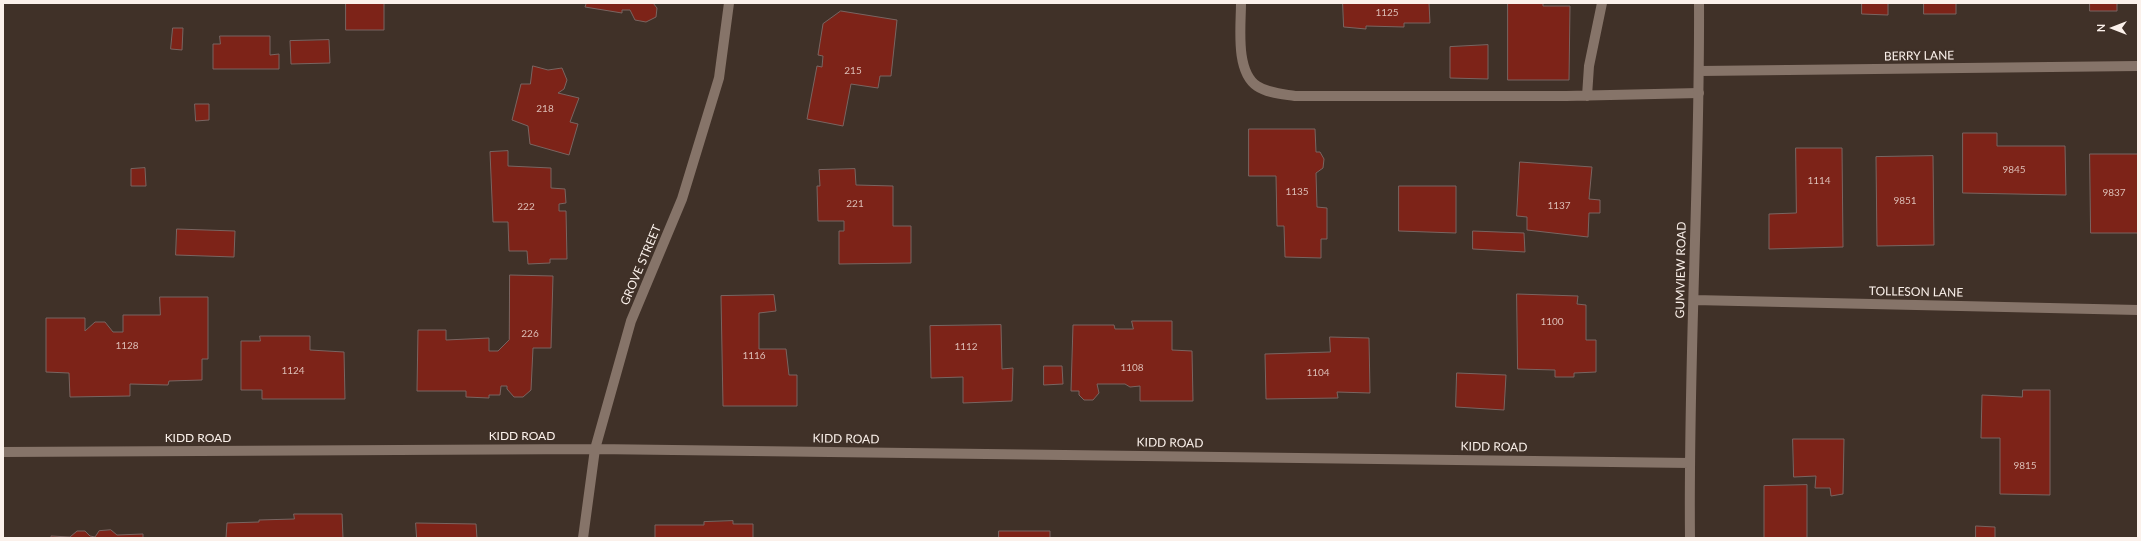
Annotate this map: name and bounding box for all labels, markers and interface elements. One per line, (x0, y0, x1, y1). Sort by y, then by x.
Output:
house number: 1125 (1375, 7, 1399, 19)
north arrow (2093, 8, 2133, 48)
text: N (2094, 24, 2107, 32)
street label: BERRY LANE (1884, 48, 1954, 64)
house number: 215 (844, 65, 862, 77)
house number: 218 (536, 103, 554, 115)
house number: 9845 (2002, 164, 2026, 176)
house number: 1114 (1807, 175, 1831, 187)
house number: 1135 (1285, 186, 1309, 198)
house number: 9837 (2102, 187, 2126, 199)
house number: 9851 (1893, 195, 1917, 207)
house number: 221 (846, 198, 864, 210)
house number: 1137 (1547, 200, 1571, 212)
house number: 222 (517, 201, 535, 213)
street label: GUMVIEW ROAD (1673, 222, 1689, 318)
street label: GROVE STREET (618, 223, 664, 307)
street label: TOLLESON LANE (1869, 284, 1963, 300)
house number: 1100 (1540, 316, 1564, 328)
house number: 226 (521, 328, 539, 340)
house number: 1128 (115, 340, 139, 352)
house number: 1112 (954, 341, 978, 353)
house number: 1116 (742, 350, 766, 362)
house number: 1108 (1120, 362, 1144, 374)
house number: 1124 (281, 365, 305, 377)
house number: 1104 (1306, 367, 1330, 379)
street label: KIDD ROAD (489, 429, 555, 443)
street label: KIDD ROAD (165, 431, 231, 445)
street label: KIDD ROAD (813, 431, 879, 447)
street label: KIDD ROAD (1137, 435, 1203, 451)
street label: KIDD ROAD (1461, 439, 1527, 455)
house number: 9815 (2013, 460, 2037, 472)

